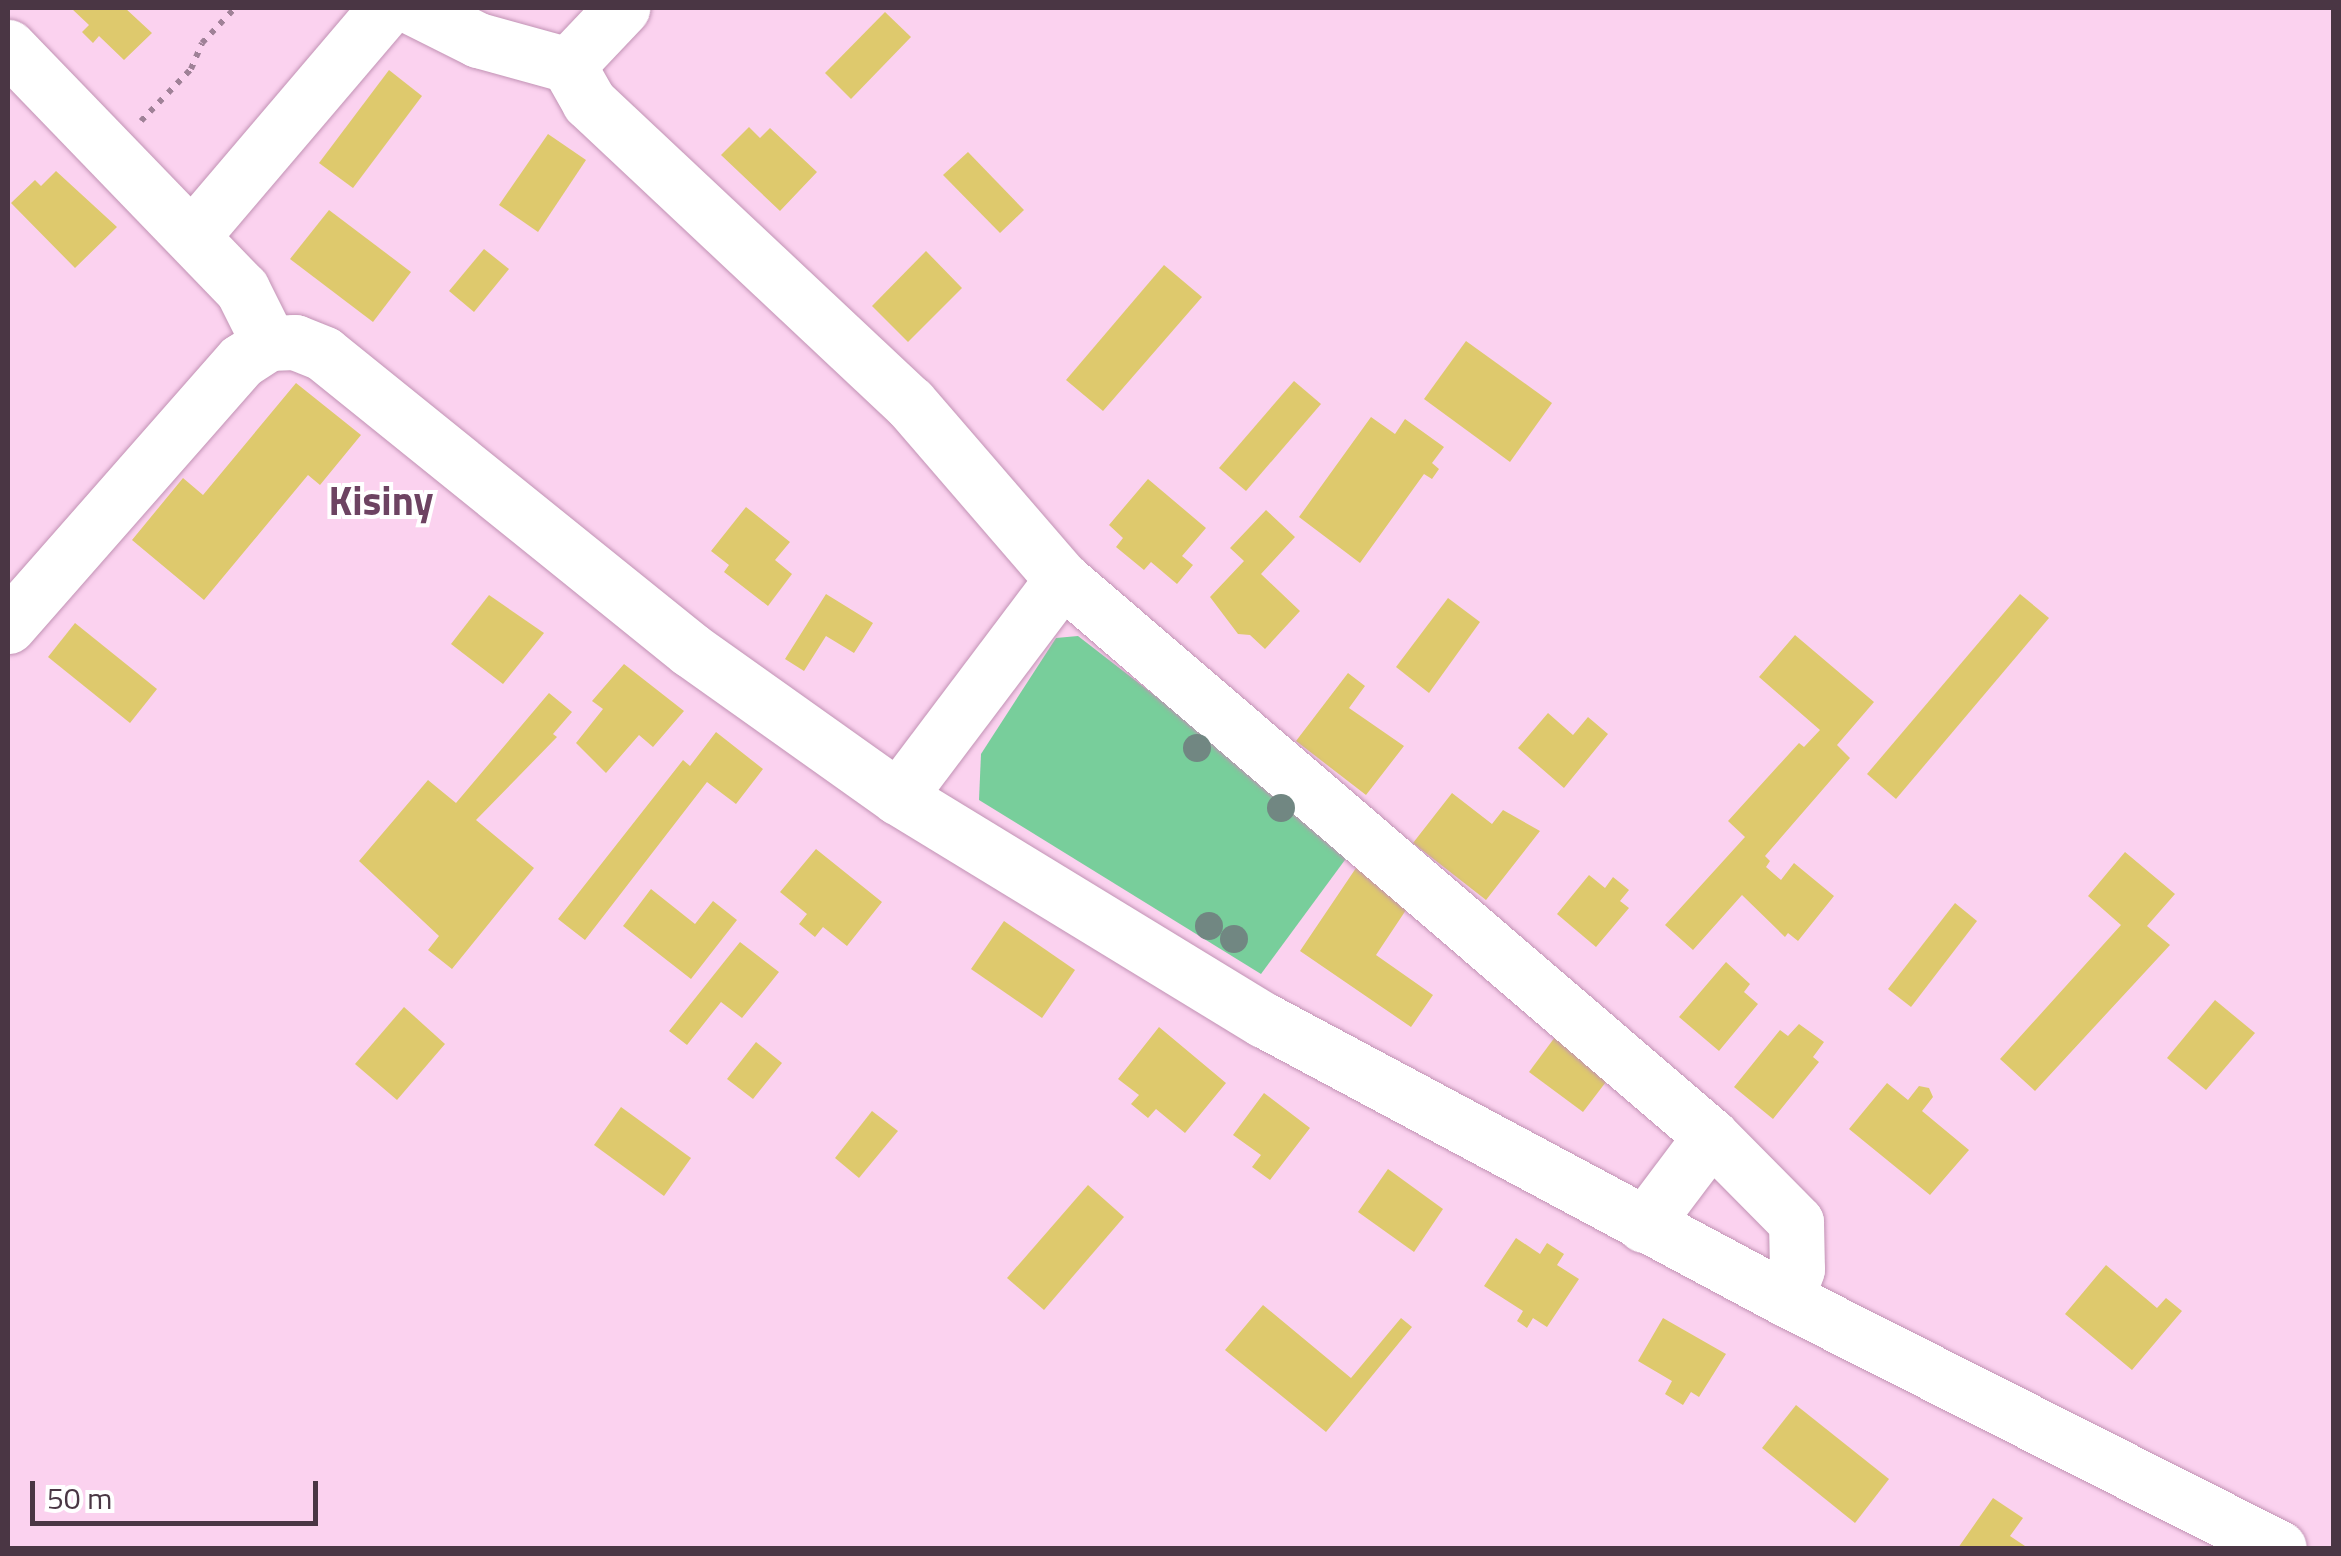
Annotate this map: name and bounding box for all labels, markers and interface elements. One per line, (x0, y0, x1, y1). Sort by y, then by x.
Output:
district label: Kisiny (328, 477, 434, 525)
scale bar (35, 1461, 322, 1523)
text: 50 m (47, 1475, 112, 1521)

